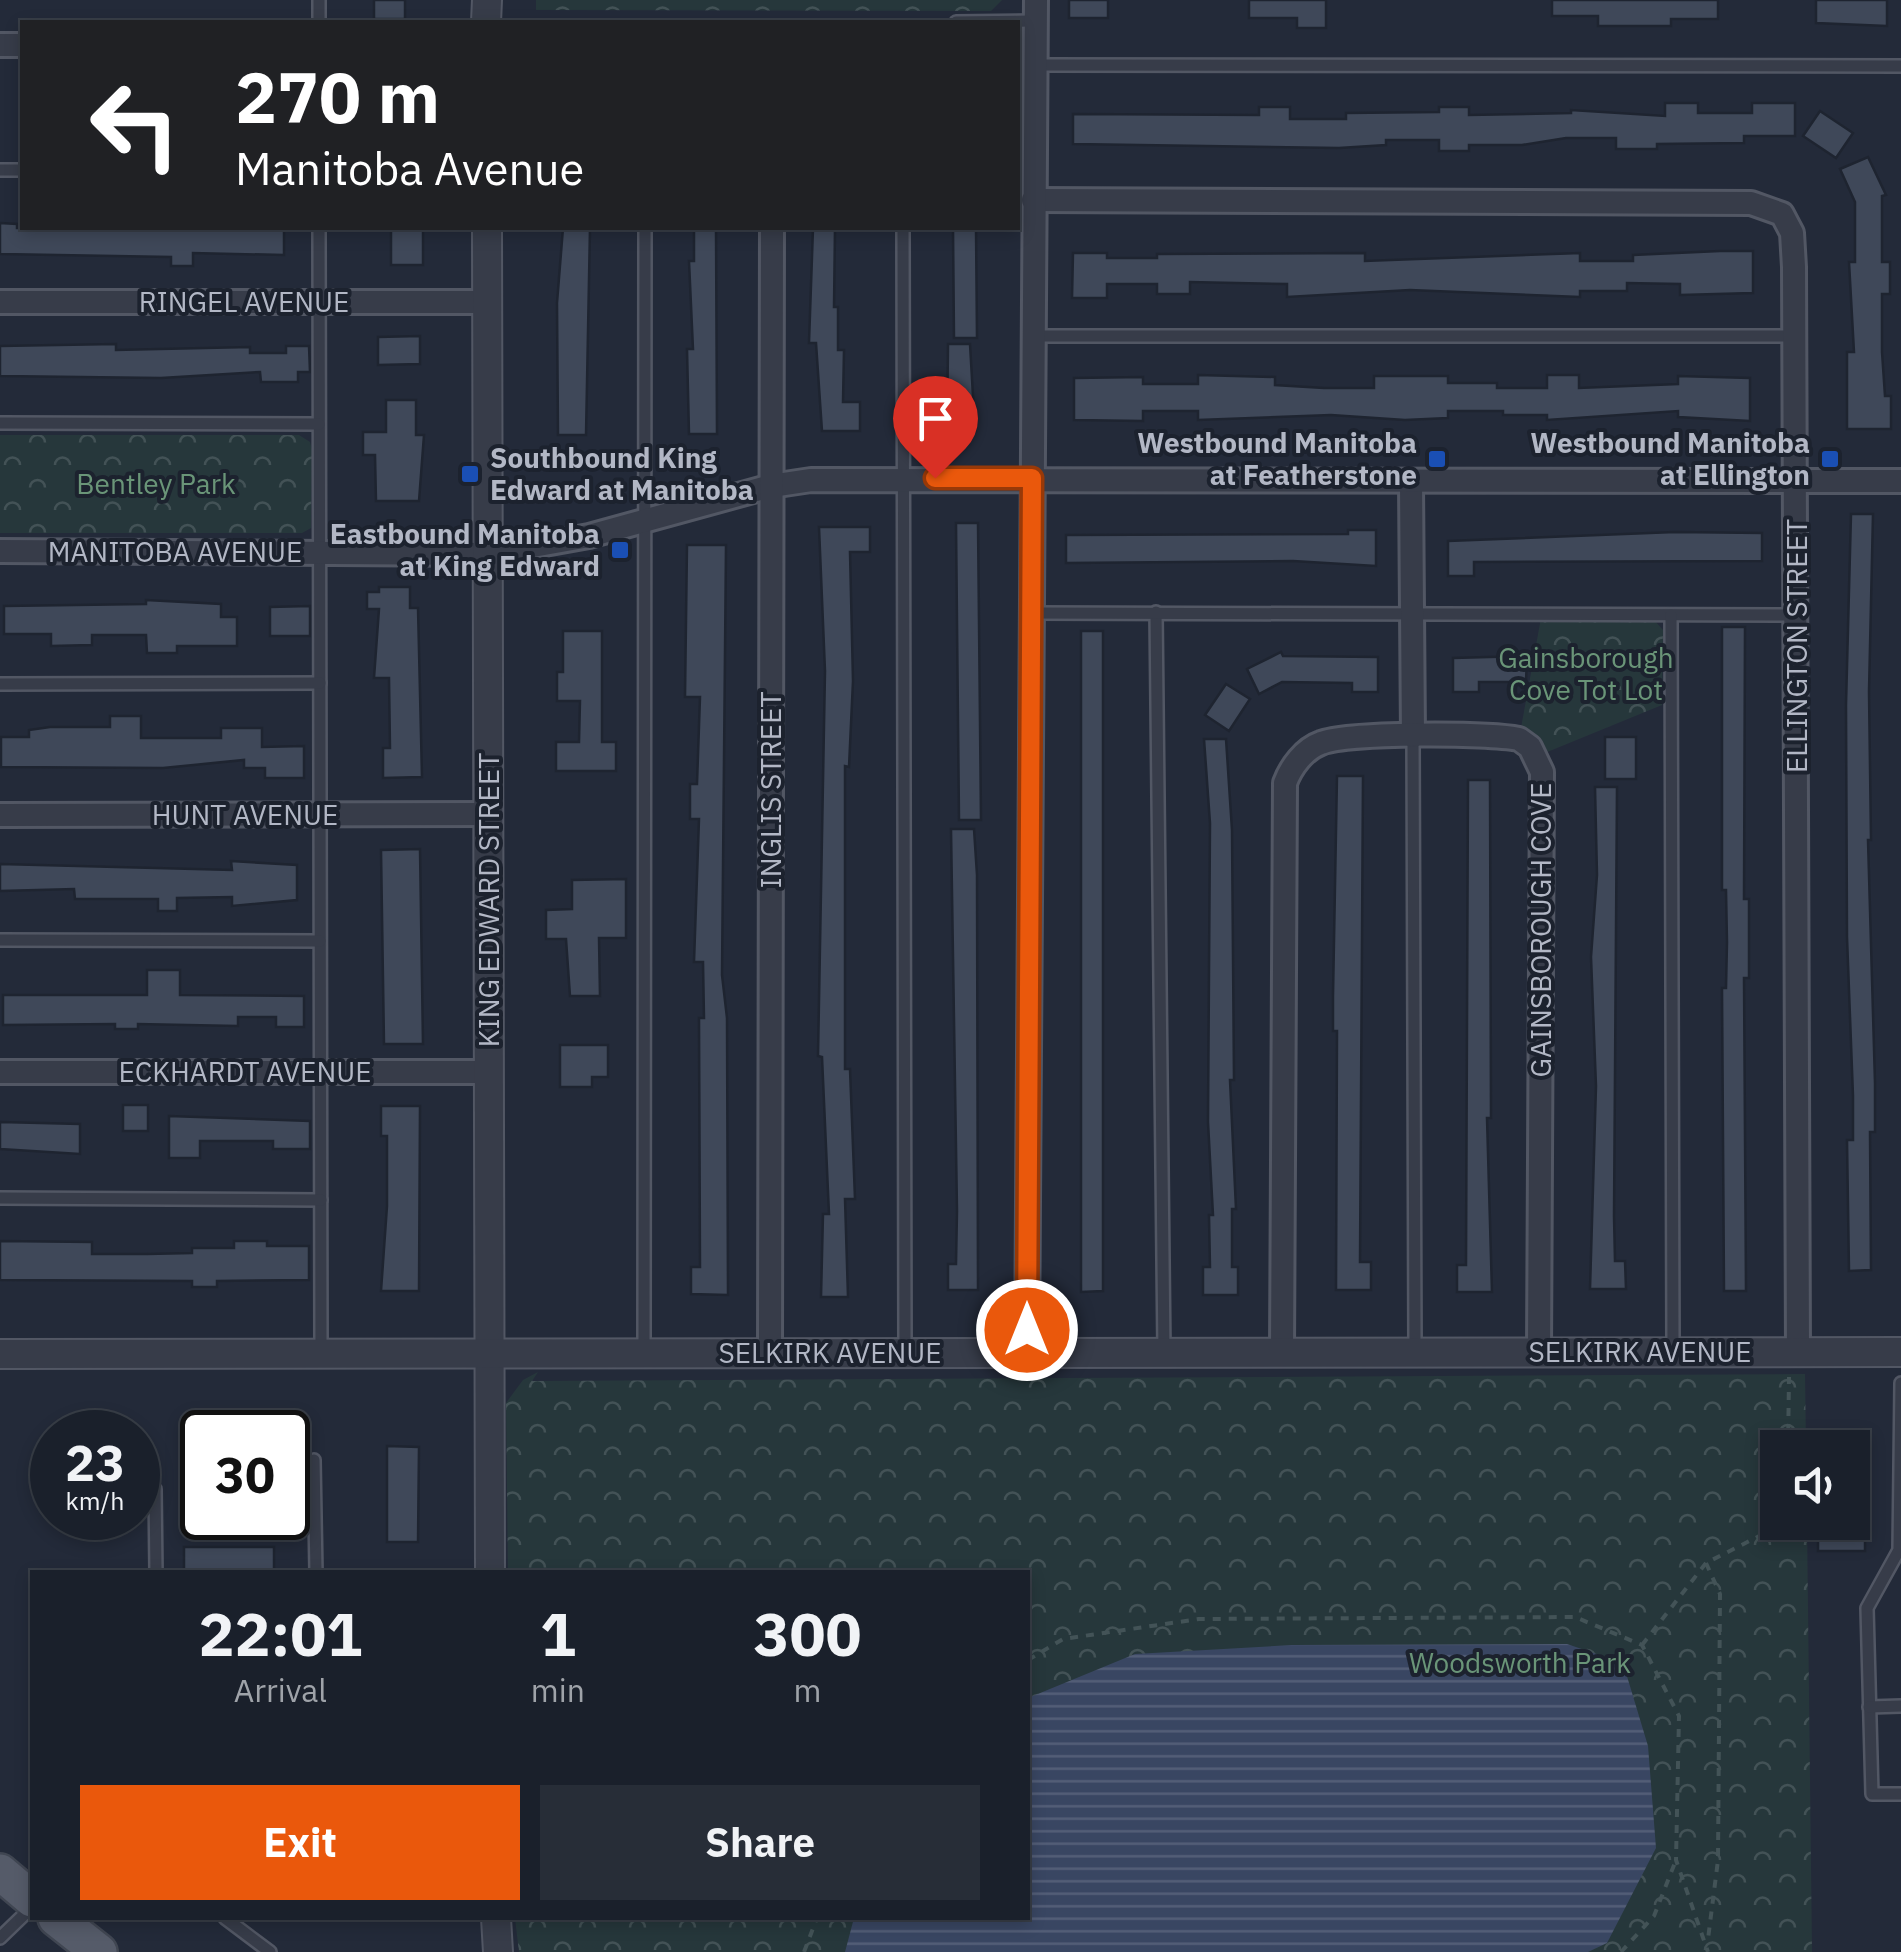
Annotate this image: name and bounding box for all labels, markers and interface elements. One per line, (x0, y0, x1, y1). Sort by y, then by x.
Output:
text: 270 m (235, 51, 440, 142)
icon: left (70, 60, 200, 190)
text: Manitoba Avenue (235, 139, 584, 197)
street label: RINGEL AVENUE (139, 283, 349, 320)
pin (893, 376, 978, 479)
icon: arrive (908, 391, 963, 446)
place label: Westbound Manitoba at Featherstone (1137, 424, 1417, 493)
place label: Westbound Manitoba at Ellington (1530, 424, 1810, 493)
place label: Southbound King Edward at Manitoba (490, 439, 754, 508)
marker: Westbound Manitoba at Featherstone (1426, 448, 1448, 470)
marker: Westbound Manitoba at Ellington (1819, 448, 1841, 470)
marker: Southbound King Edward at Manitoba (459, 463, 481, 485)
park label: Bentley Park (76, 465, 236, 502)
place label: Eastbound Manitoba at King Edward (330, 515, 600, 584)
street label: ELLINGTON STREET (1778, 519, 1815, 773)
street label: MANITOBA AVENUE (48, 533, 302, 570)
marker: Eastbound Manitoba at King Edward (609, 539, 631, 561)
park label: Gainsborough Cove Tot Lot (1498, 639, 1674, 708)
street label: INGLIS STREET (752, 691, 789, 889)
street label: KING EDWARD STREET (470, 753, 507, 1047)
street label: GAINSBOROUGH COVE (1522, 783, 1559, 1077)
street label: HUNT AVENUE (152, 796, 338, 833)
street label: ECKHARDT AVENUE (118, 1053, 372, 1090)
position arrow (975, 1278, 1079, 1382)
street label: SELKIRK AVENUE (1528, 1333, 1752, 1370)
street label: SELKIRK AVENUE (718, 1334, 942, 1371)
speed limit sign: 30 (180, 1410, 310, 1540)
text: 23 (65, 1430, 125, 1495)
map controls (1760, 1430, 1870, 1540)
button: sound (1760, 1430, 1870, 1540)
text: km/h (66, 1484, 124, 1517)
text: 22:01 (199, 1594, 362, 1673)
text: 1 (540, 1594, 576, 1673)
text: 300 (753, 1594, 861, 1673)
park label: Woodsworth Park (1409, 1644, 1631, 1681)
text: Arrival (234, 1669, 327, 1711)
text: min (531, 1669, 585, 1711)
text: m (794, 1669, 821, 1711)
button: Exit (80, 1785, 520, 1900)
button: Share (540, 1785, 980, 1900)

